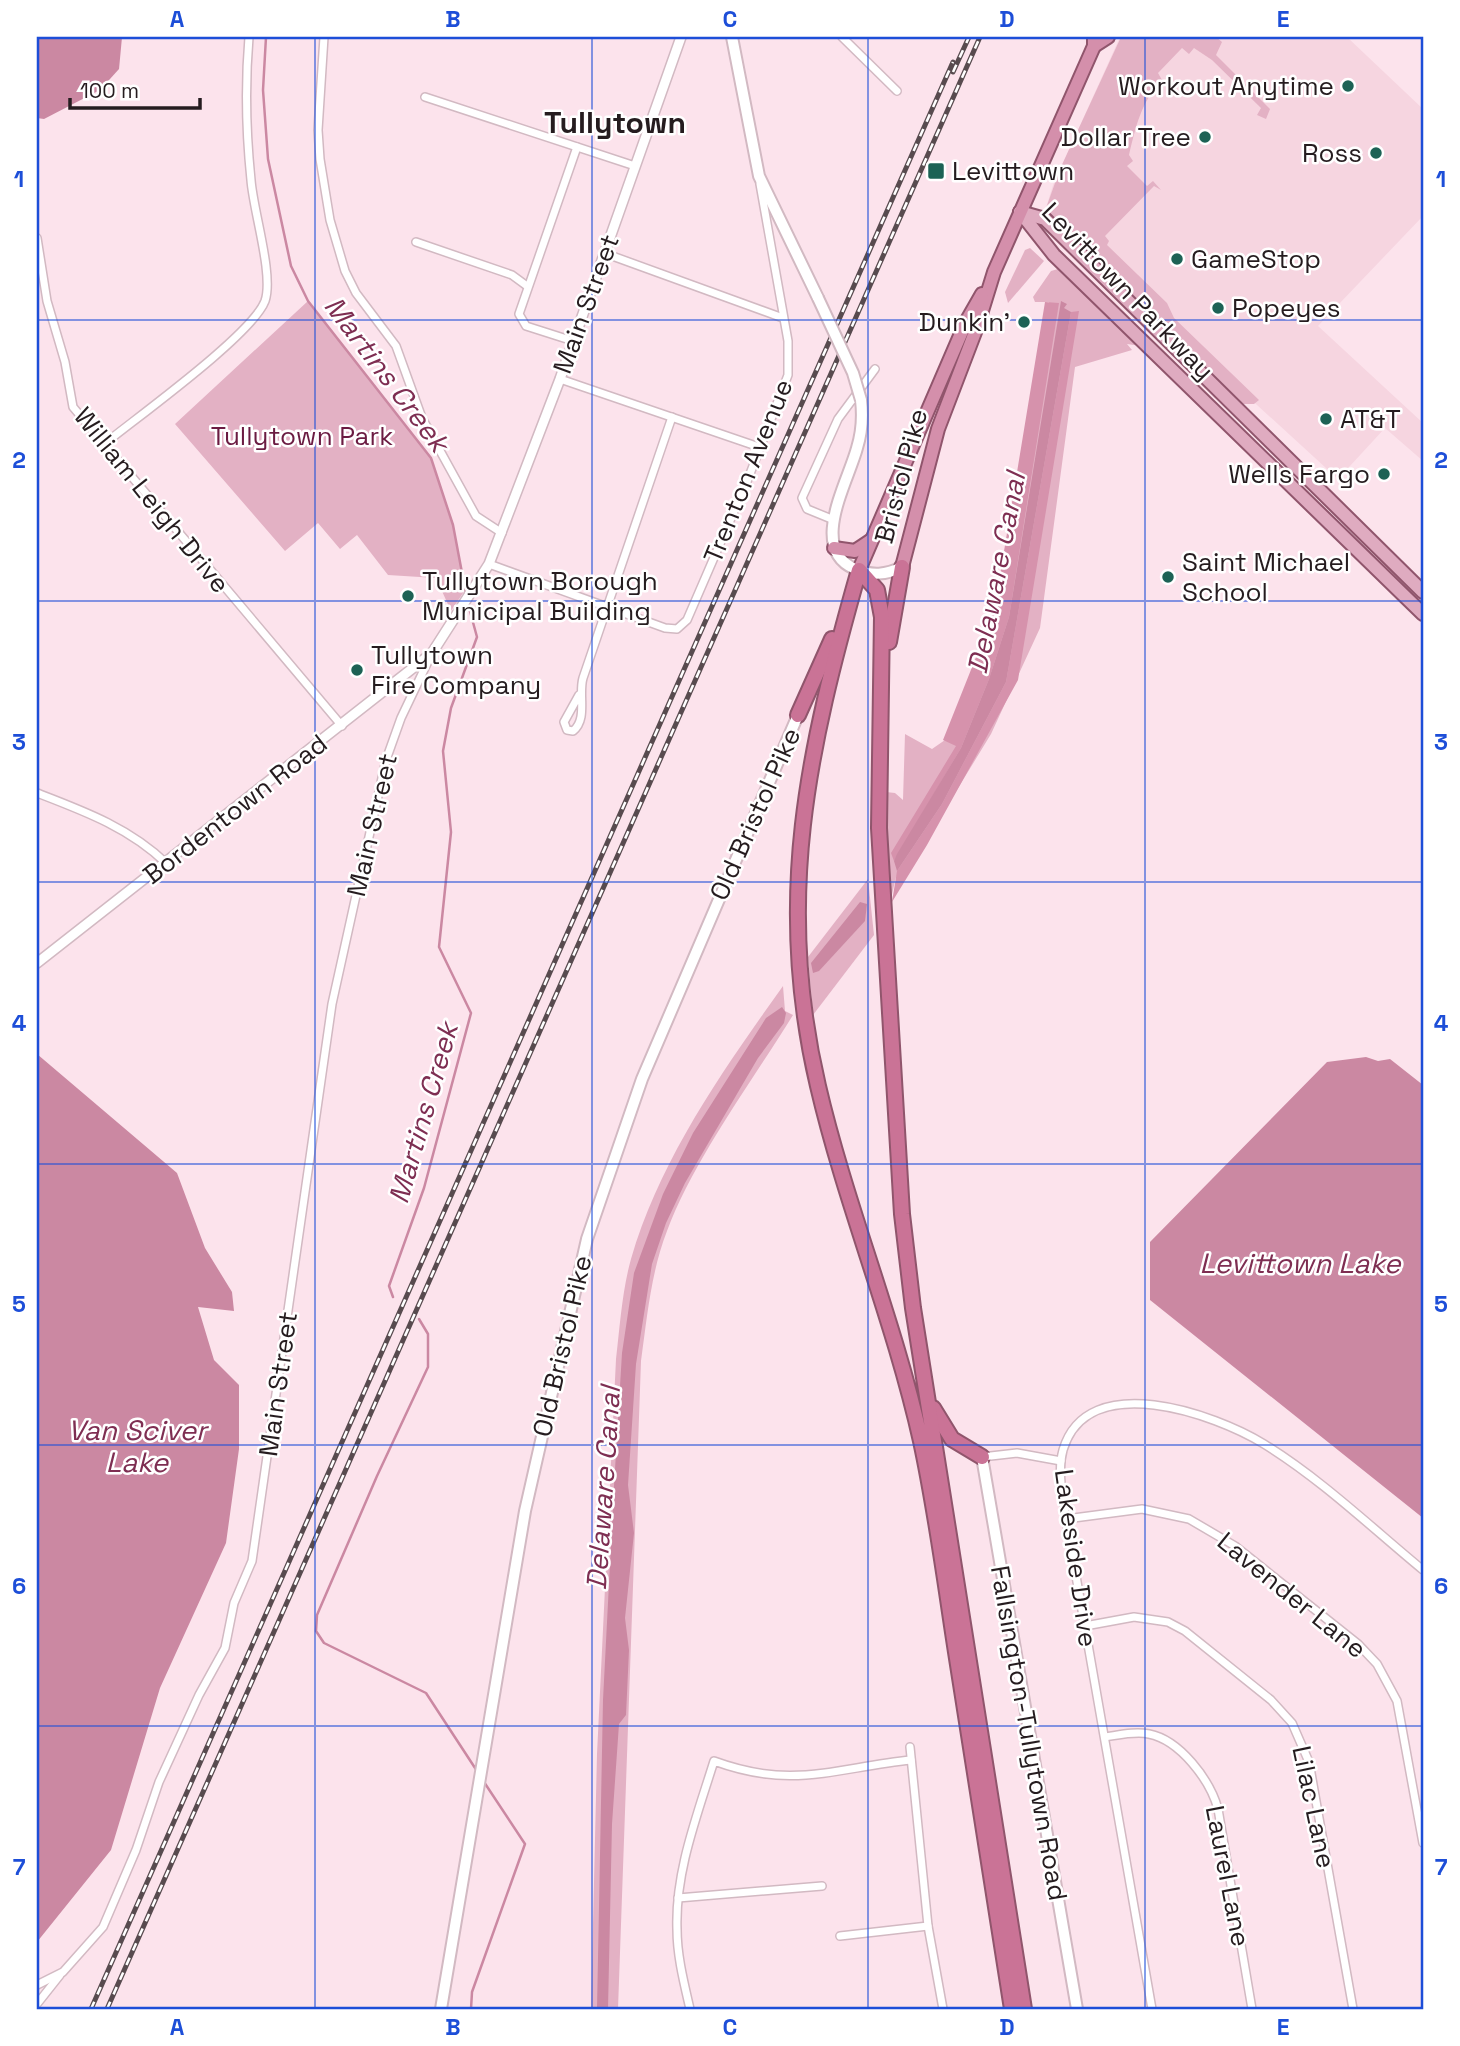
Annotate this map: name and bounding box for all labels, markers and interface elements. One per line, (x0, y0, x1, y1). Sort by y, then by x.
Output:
text: A (170, 4, 185, 34)
text: B (445, 4, 461, 34)
text: C (723, 4, 737, 34)
text: D (999, 4, 1015, 34)
text: E (1277, 4, 1289, 34)
scale bar (70, 66, 200, 110)
place label: Workout Anytime (1118, 69, 1334, 103)
text: 100 m (80, 77, 139, 104)
marker: Workout Anytime (1340, 78, 1356, 94)
district label: Tullytown (544, 103, 686, 142)
place label: Dollar Tree (1061, 120, 1191, 154)
marker: Dollar Tree (1197, 129, 1213, 145)
place label: Ross (1302, 136, 1362, 170)
marker: Ross (1368, 145, 1384, 161)
place label: Levittown (952, 154, 1074, 188)
marker: Levittown (926, 161, 946, 181)
text: 1 (14, 164, 24, 194)
text: 1 (1436, 164, 1446, 194)
street label: Levittown Parkway (1034, 195, 1222, 387)
street label: Main Street (545, 230, 627, 378)
place label: GameStop (1191, 242, 1321, 276)
marker: GameStop (1169, 251, 1185, 267)
water label: Martins Creek (317, 289, 459, 461)
place label: Popeyes (1232, 291, 1340, 325)
marker: Popeyes (1210, 300, 1226, 316)
place label: Dunkin' (919, 305, 1010, 339)
marker: Dunkin' (1016, 314, 1032, 330)
street label: Trenton Avenue (696, 374, 800, 568)
street label: William Leigh Drive (67, 400, 237, 600)
place label: AT&T (1340, 402, 1401, 436)
street label: Bristol Pike (867, 405, 935, 547)
marker: AT&T (1318, 411, 1334, 427)
park label: Tullytown Park (211, 419, 393, 453)
text: 2 (12, 445, 26, 475)
text: 2 (1434, 445, 1448, 475)
place label: Wells Fargo (1228, 457, 1370, 491)
water label: Delaware Canal (959, 466, 1034, 677)
marker: Wells Fargo (1376, 466, 1392, 482)
place label: Saint Michael School (1182, 545, 1350, 609)
place label: Tullytown Borough Municipal Building (422, 564, 658, 628)
marker: Saint Michael School (1160, 569, 1176, 585)
marker: Tullytown Borough Municipal Building (400, 588, 416, 604)
place label: Tullytown Fire Company (371, 638, 541, 702)
marker: Tullytown Fire Company (349, 662, 365, 678)
street label: Old Bristol Pike (702, 722, 808, 906)
street label: Bordentown Road (136, 726, 334, 892)
text: 3 (12, 727, 26, 757)
text: 3 (1434, 727, 1448, 757)
street label: Main Street (339, 750, 405, 900)
text: 4 (12, 1008, 27, 1038)
text: 4 (1434, 1008, 1449, 1038)
water label: Martins Creek (380, 1016, 467, 1207)
water label: Levittown Lake (1199, 1245, 1402, 1281)
street label: Old Bristol Pike (525, 1252, 599, 1440)
text: 5 (12, 1289, 26, 1319)
text: 5 (1434, 1289, 1448, 1319)
street label: Main Street (251, 1309, 305, 1459)
water label: Delaware Canal (578, 1382, 628, 1591)
water label: Van Sciver Lake (67, 1412, 210, 1480)
street label: Lakeside Drive (1047, 1467, 1105, 1649)
street label: Lavender Lane (1210, 1524, 1374, 1666)
street label: Fallsington-Tullytown Road (983, 1563, 1075, 1903)
text: 6 (12, 1571, 26, 1601)
text: 6 (1434, 1571, 1448, 1601)
street label: Lilac Lane (1284, 1743, 1344, 1871)
street label: Laurel Lane (1198, 1803, 1258, 1949)
text: 7 (13, 1852, 26, 1882)
text: 7 (1435, 1852, 1448, 1882)
text: A (170, 2012, 185, 2042)
text: B (445, 2012, 461, 2042)
text: C (723, 2012, 737, 2042)
text: D (999, 2012, 1015, 2042)
text: E (1277, 2012, 1289, 2042)

